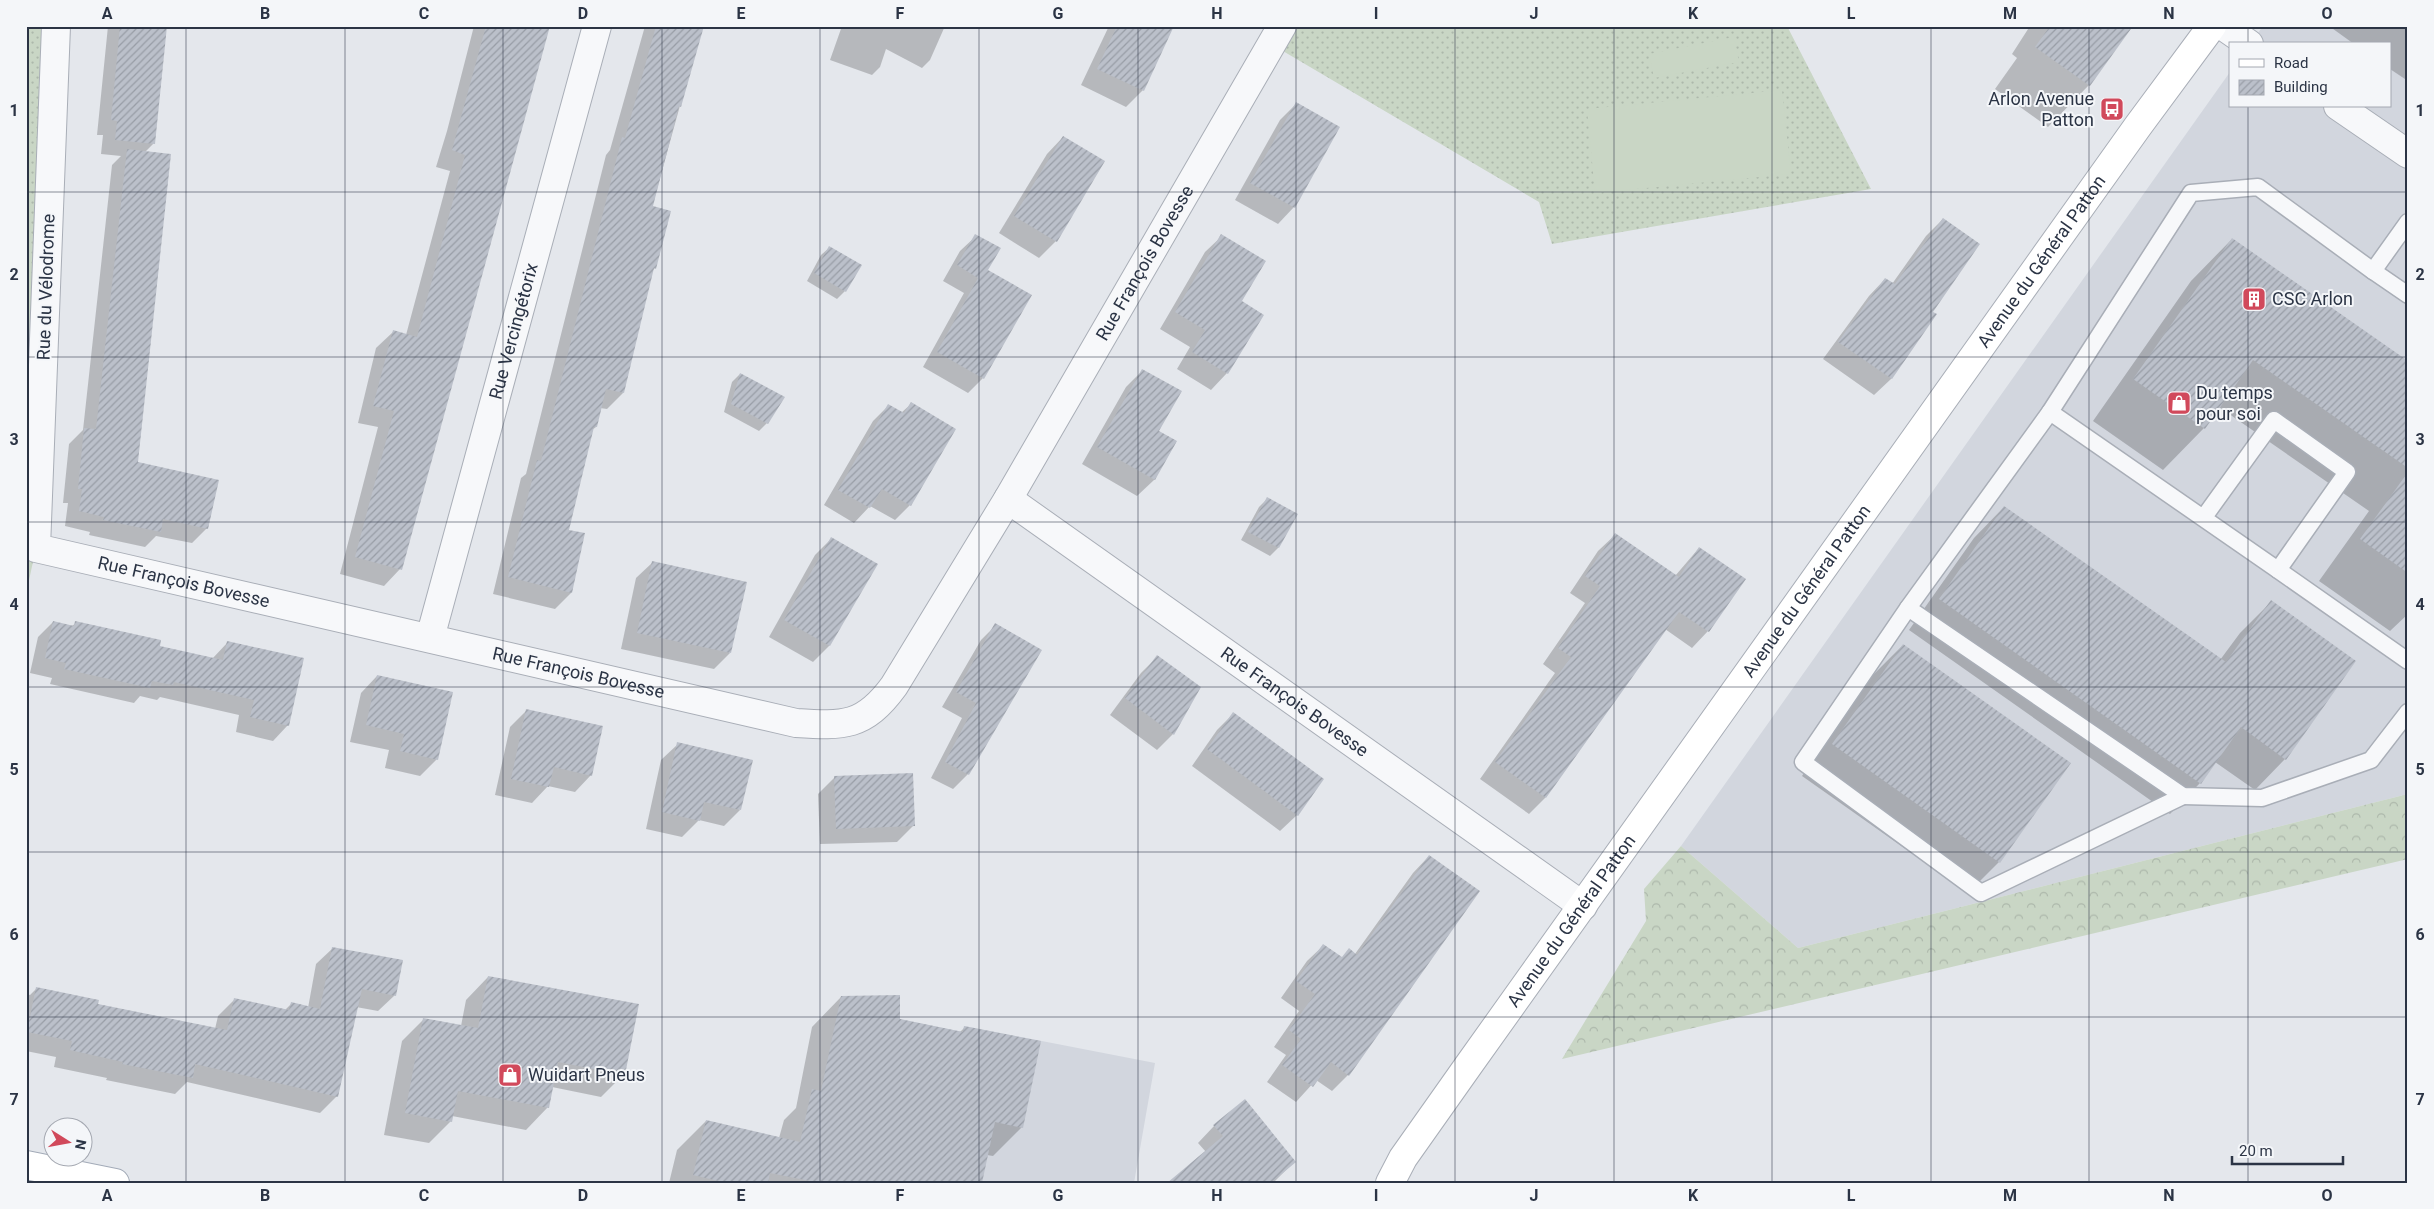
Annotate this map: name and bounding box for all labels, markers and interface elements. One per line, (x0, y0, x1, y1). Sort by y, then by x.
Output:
text: A (102, 4, 113, 23)
text: B (260, 4, 270, 23)
text: C (419, 4, 429, 23)
text: D (578, 4, 588, 23)
text: E (737, 4, 746, 23)
text: F (896, 4, 905, 23)
text: G (1053, 4, 1064, 23)
text: H (1211, 4, 1223, 23)
text: I (1374, 4, 1378, 23)
text: J (1530, 4, 1538, 23)
text: K (1688, 4, 1699, 23)
text: L (1847, 4, 1856, 23)
text: M (2003, 4, 2017, 23)
text: N (2163, 4, 2175, 23)
text: O (2321, 4, 2333, 23)
legend (2229, 42, 2392, 108)
text: Road (2274, 54, 2308, 72)
text: Building (2274, 78, 2328, 96)
place label: Arlon Avenue Patton (1988, 88, 2094, 130)
bus stop icon: Arlon Avenue Patton (2099, 96, 2125, 122)
text: 1 (9, 101, 19, 120)
text: 1 (2415, 101, 2425, 120)
street label: Avenue du Général Patton (1973, 171, 2110, 351)
street label: Rue François Bovesse (1091, 181, 1197, 344)
street label: Rue du Vélodrome (32, 213, 59, 361)
street label: Rue Vercingétorix (485, 261, 542, 402)
text: 2 (9, 265, 19, 284)
text: 2 (2415, 265, 2425, 284)
building icon: CSC Arlon (2241, 286, 2267, 312)
place label: CSC Arlon (2272, 288, 2353, 309)
place label: Du temps pour soi (2196, 382, 2273, 424)
shop icon: Du temps pour soi (2166, 390, 2192, 416)
text: 3 (9, 430, 19, 449)
text: 3 (2415, 430, 2425, 449)
street label: Avenue du Général Patton (1738, 501, 1875, 681)
street label: Rue François Bovesse (96, 552, 272, 611)
text: 4 (9, 595, 19, 614)
text: 4 (2415, 595, 2425, 614)
street label: Rue François Bovesse (491, 642, 667, 702)
street label: Rue François Bovesse (1217, 642, 1373, 761)
text: 5 (9, 760, 19, 779)
text: 5 (2415, 760, 2425, 779)
street label: Avenue du Général Patton (1503, 830, 1640, 1011)
text: 6 (9, 925, 19, 944)
text: 6 (2415, 925, 2425, 944)
shop icon: Wuidart Pneus (497, 1062, 523, 1088)
place label: Wuidart Pneus (528, 1064, 645, 1085)
text: 7 (9, 1090, 19, 1109)
text: 7 (2415, 1090, 2425, 1109)
north arrow (42, 1116, 92, 1166)
scale bar (2232, 1134, 2343, 1166)
text: N (72, 1138, 90, 1151)
text: 20 m (2239, 1142, 2273, 1160)
text: A (102, 1186, 113, 1205)
text: B (260, 1186, 270, 1205)
text: C (419, 1186, 429, 1205)
text: D (578, 1186, 588, 1205)
text: E (737, 1186, 746, 1205)
text: F (896, 1186, 905, 1205)
text: G (1053, 1186, 1064, 1205)
text: H (1211, 1186, 1223, 1205)
text: I (1374, 1186, 1378, 1205)
text: J (1530, 1186, 1538, 1205)
text: K (1688, 1186, 1699, 1205)
text: L (1847, 1186, 1856, 1205)
text: M (2003, 1186, 2017, 1205)
text: N (2163, 1186, 2175, 1205)
text: O (2321, 1186, 2333, 1205)

